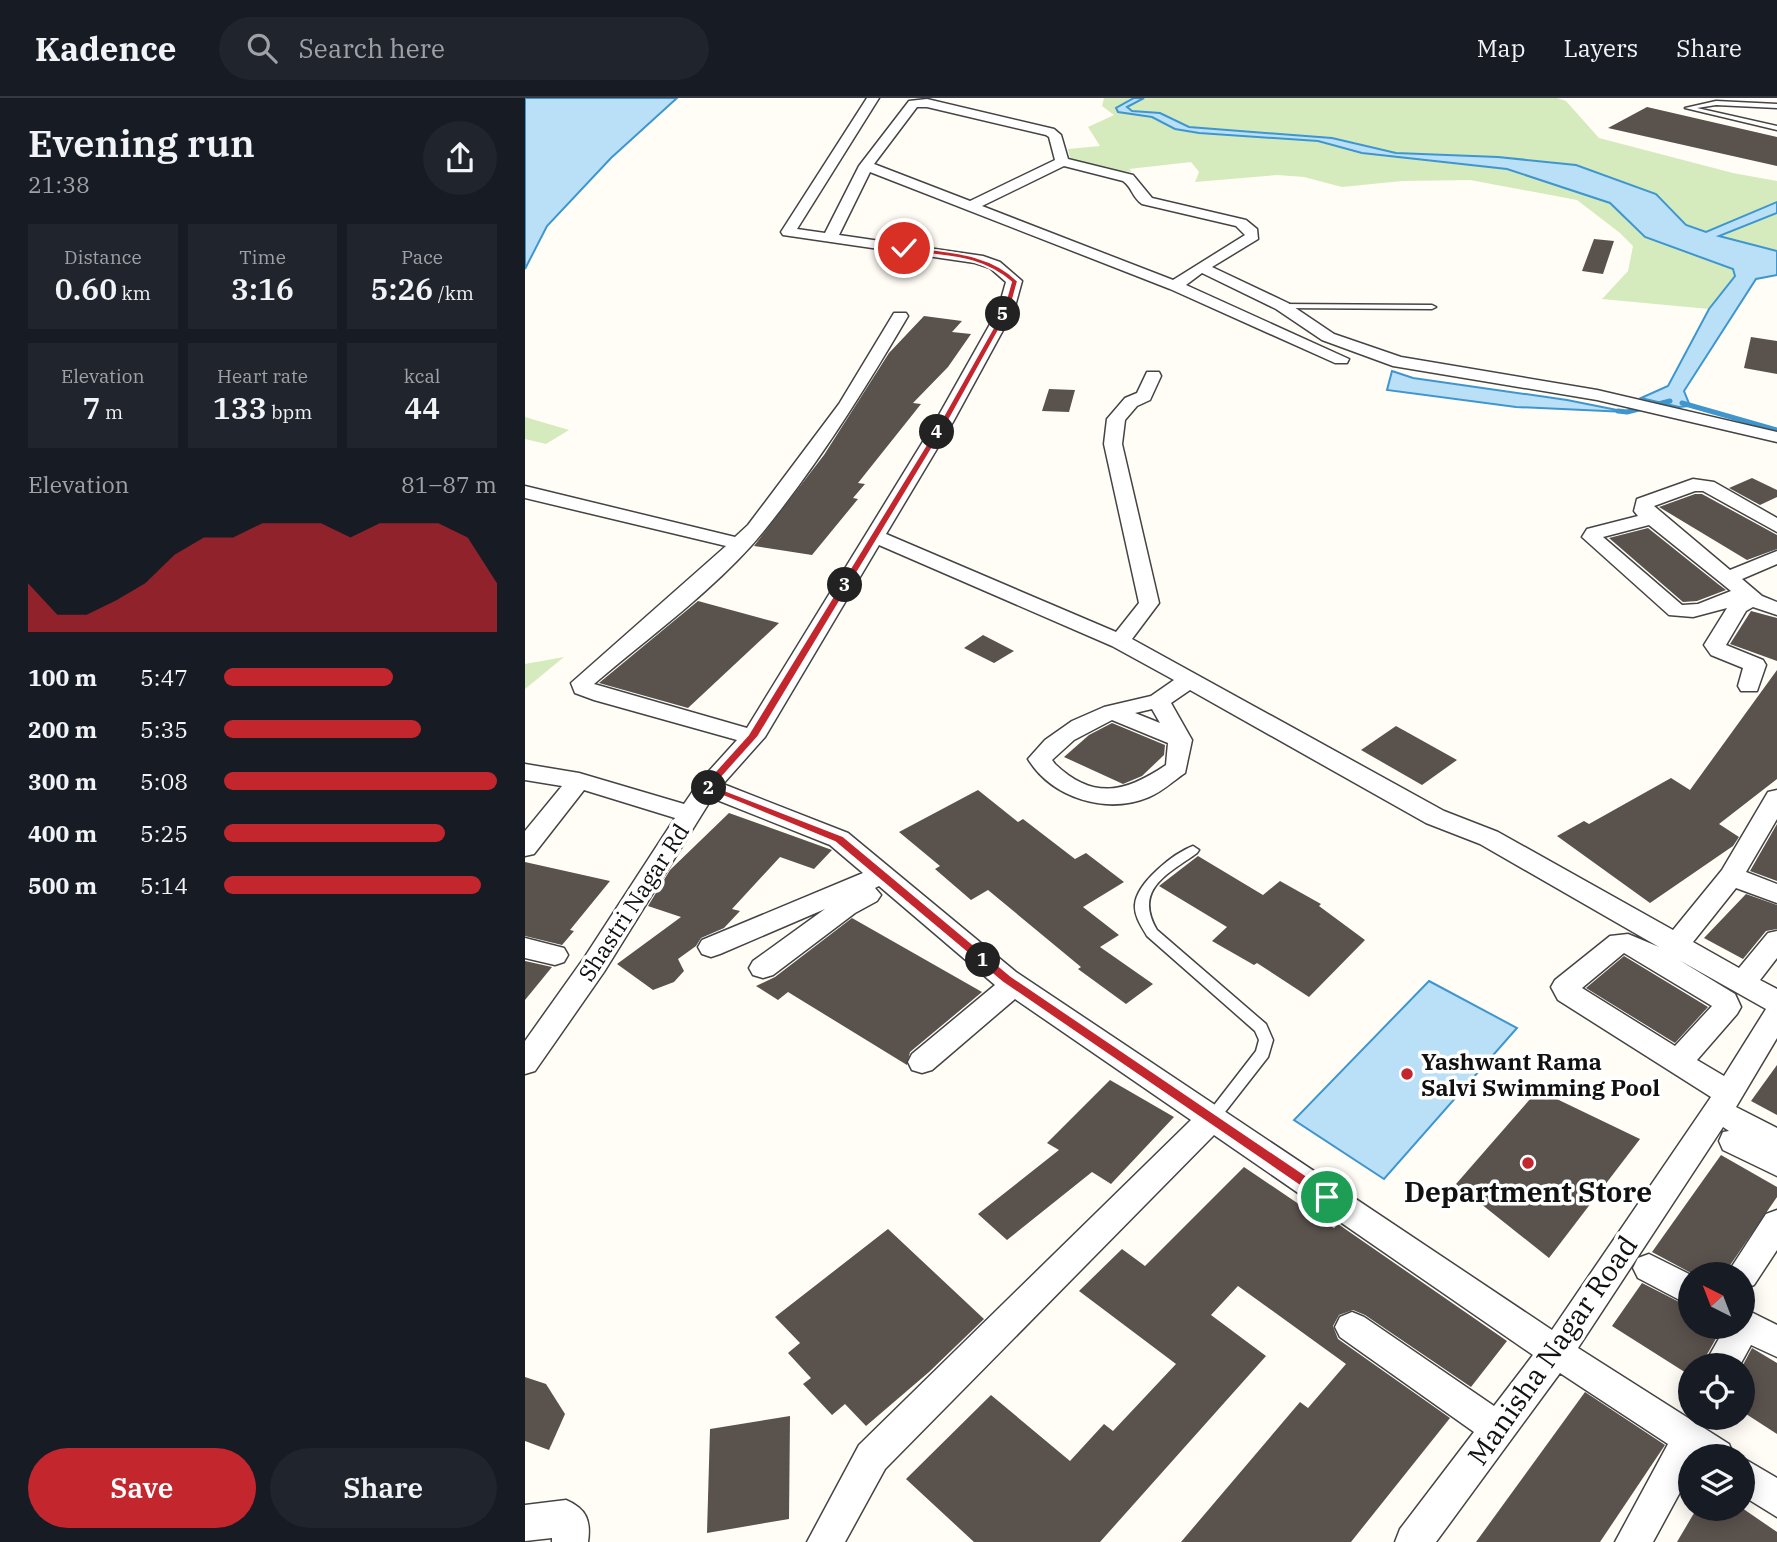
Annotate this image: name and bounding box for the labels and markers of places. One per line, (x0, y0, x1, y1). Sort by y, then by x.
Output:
pin (874, 218, 934, 278)
pin: 5 (986, 296, 1021, 332)
pin: 4 (919, 414, 955, 450)
pin: 3 (827, 568, 863, 602)
pin: 2 (691, 770, 727, 806)
pin: 1 (965, 942, 1001, 978)
place label: Yashwant Rama Salvi Swimming Pool (1421, 1046, 1660, 1102)
marker: Yashwant Rama Salvi Swimming Pool (1399, 1066, 1415, 1082)
marker: Department Store (1520, 1155, 1536, 1171)
pin (1297, 1167, 1357, 1227)
place label: Department Store (1404, 1173, 1652, 1210)

